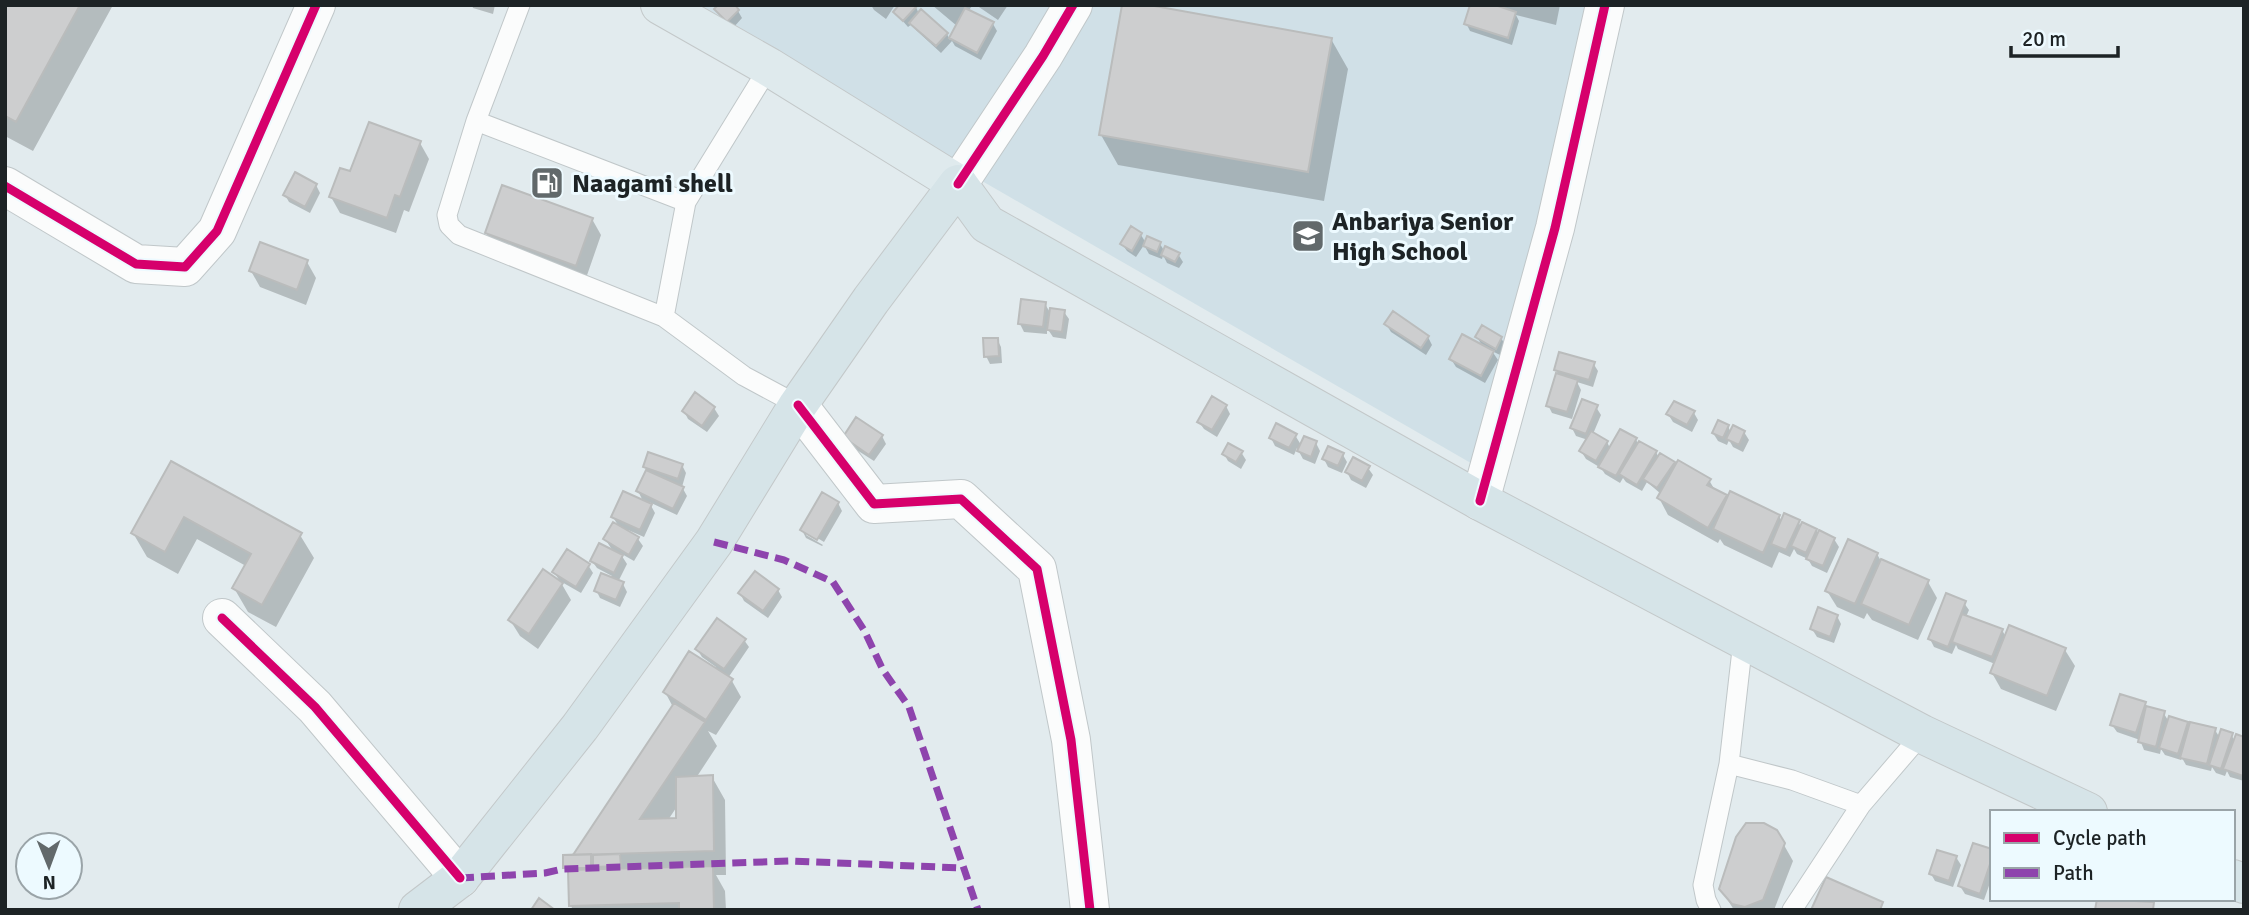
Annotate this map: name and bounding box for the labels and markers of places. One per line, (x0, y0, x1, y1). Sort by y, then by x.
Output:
fuel station icon: Naagami shell (528, 164, 566, 202)
place label: Naagami shell (572, 168, 733, 200)
place label: Anbariya Senior High School (1332, 206, 1514, 268)
school or university icon: Anbariya Senior High School (1289, 217, 1327, 255)

